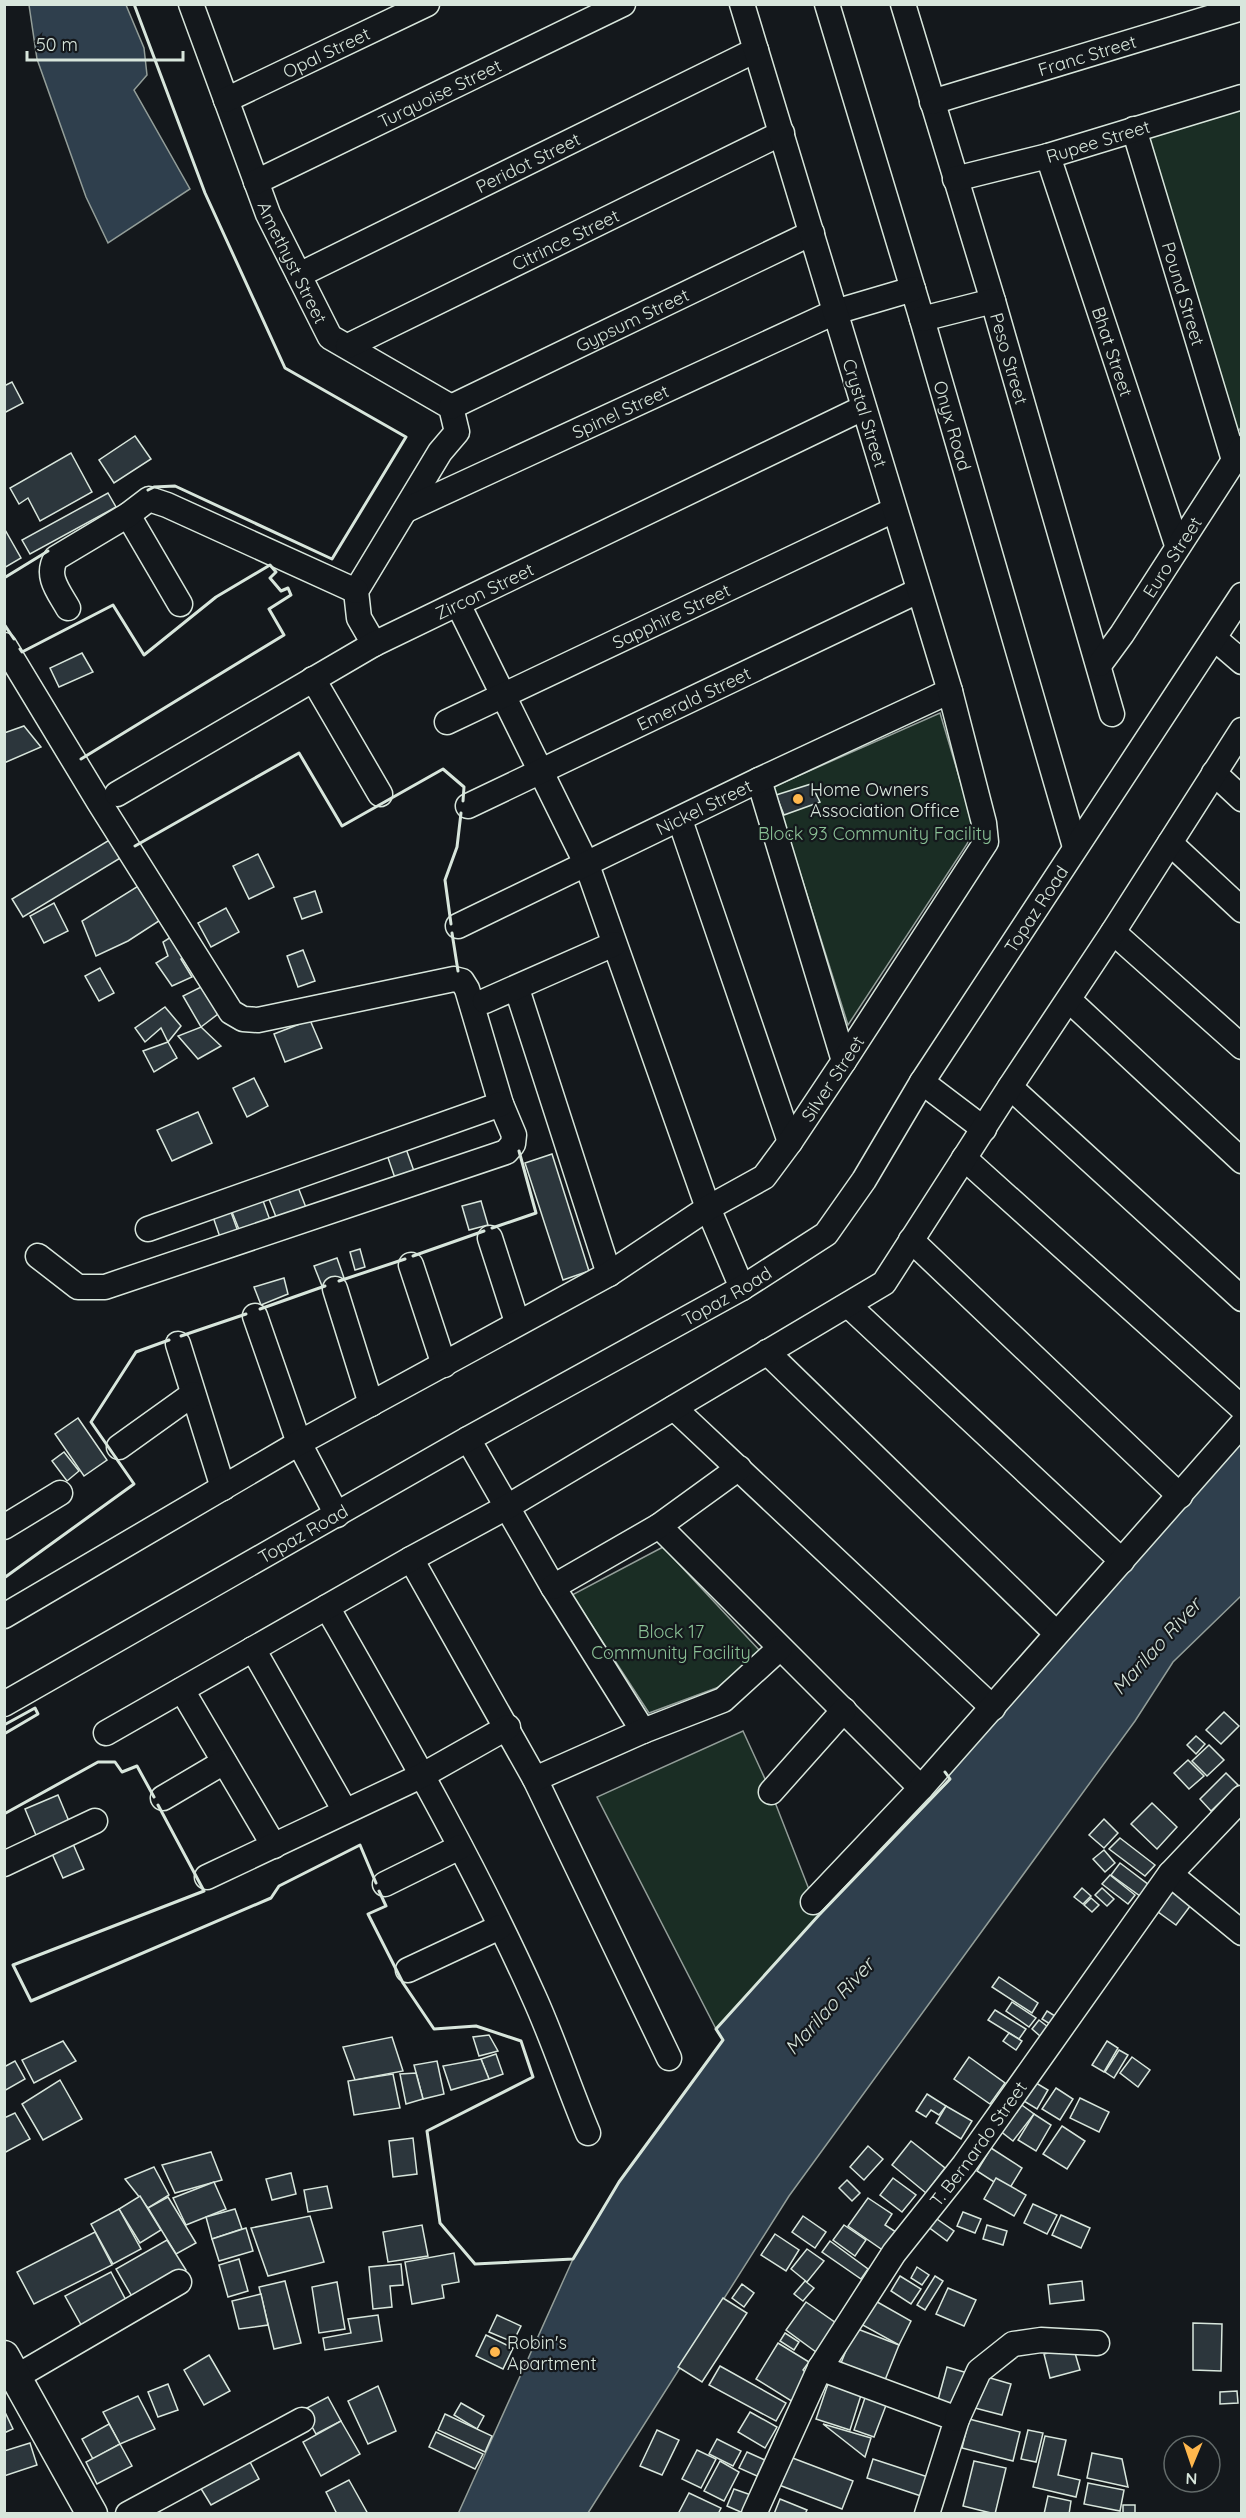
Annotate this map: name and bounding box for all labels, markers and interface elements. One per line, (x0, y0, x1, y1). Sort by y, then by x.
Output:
street label: Opal Street (279, 22, 374, 83)
scale bar (27, 24, 183, 62)
street label: Franc Street (1035, 29, 1139, 81)
text: 50 m (36, 33, 78, 56)
street label: Turquoise Street (374, 53, 505, 133)
street label: Rupee Street (1043, 114, 1153, 167)
street label: Peridot Street (472, 127, 584, 198)
street label: Amethyst Street (253, 198, 333, 327)
street label: Citrince Street (508, 203, 623, 275)
street label: Pound Street (1157, 239, 1210, 348)
street label: Gypsum Street (572, 283, 692, 357)
street label: Bhat Street (1087, 304, 1138, 399)
street label: Peso Street (985, 310, 1034, 407)
street label: Crystal Street (838, 356, 892, 470)
street label: Onyx Road (929, 378, 977, 473)
street label: Spinel Street (568, 379, 672, 443)
street label: Euro Street (1137, 512, 1206, 602)
street label: Zircon Street (431, 557, 537, 624)
street label: Sapphire Street (608, 578, 734, 654)
street label: Emerald Street (633, 661, 754, 735)
street label: Nickel Street (652, 774, 755, 840)
place label: Home Owners Association Office (810, 778, 960, 822)
marker: Home Owners Association Office (791, 792, 805, 806)
park label: Block 93 Community Facility (758, 822, 992, 845)
street label: Topaz Road (999, 861, 1073, 957)
street label: Silver Street (795, 1031, 869, 1126)
street label: Topaz Road (678, 1261, 776, 1330)
street label: Topaz Road (254, 1499, 352, 1568)
water label: Marilao River (1106, 1591, 1208, 1700)
park label: Block 17 Community Facility (591, 1620, 751, 1664)
water label: Marilao River (779, 1951, 881, 2060)
street label: T. Bernardo Street (924, 2076, 1031, 2211)
place label: Robin's Apartment (507, 2331, 597, 2375)
marker: Robin's Apartment (488, 2345, 502, 2359)
north arrow (1162, 2434, 1222, 2494)
text: N (1185, 2469, 1198, 2489)

